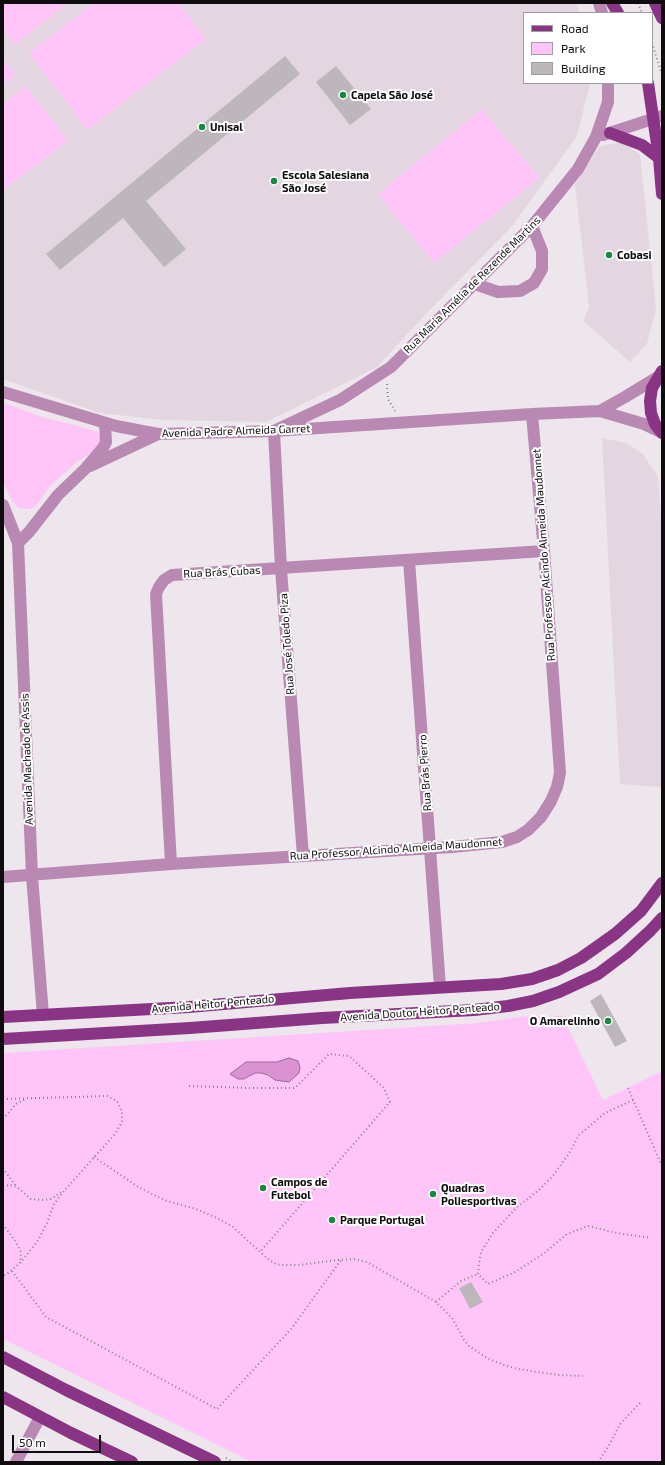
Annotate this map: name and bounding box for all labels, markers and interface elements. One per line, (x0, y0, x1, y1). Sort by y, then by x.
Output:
legend (523, 12, 653, 84)
text: Road (561, 21, 589, 35)
text: Park (561, 41, 586, 55)
text: Building (561, 61, 605, 75)
place label: Capela São José (351, 88, 433, 102)
marker: Capela São José (338, 90, 348, 100)
place label: Unisal (210, 120, 243, 134)
marker: Unisal (197, 122, 207, 132)
place label: Escola Salesiana São José (282, 168, 369, 194)
marker: Escola Salesiana São José (269, 176, 279, 186)
street label: Rua Maria Amélia de Rezende Martins (401, 214, 543, 356)
place label: Cobasi (617, 248, 652, 262)
marker: Cobasi (604, 250, 614, 260)
street label: Avenida Padre Almeida Garret (162, 422, 310, 440)
street label: Rua Professor Alcindo Almeida Maudonnet (530, 448, 558, 662)
street label: Rua Brás Cubas (183, 563, 261, 581)
street label: Rua José Toledo Piza (277, 593, 297, 695)
street label: Avenida Machado de Assis (18, 693, 36, 825)
street label: Rua Brás Pierro (416, 734, 434, 812)
street label: Rua Professor Alcindo Almeida Maudonnet (289, 835, 503, 863)
street label: Avenida Heitor Penteado (151, 992, 275, 1016)
street label: Avenida Doutor Heitor Penteado (340, 1000, 500, 1024)
place label: O Amarelinho (530, 1014, 600, 1028)
marker: O Amarelinho (603, 1016, 613, 1026)
place label: Campos de Futebol (271, 1175, 328, 1201)
place label: Quadras Poliesportivas (441, 1181, 517, 1207)
marker: Campos de Futebol (258, 1183, 268, 1193)
marker: Quadras Poliesportivas (428, 1189, 438, 1199)
place label: Parque Portugal (340, 1213, 424, 1227)
marker: Parque Portugal (327, 1215, 337, 1225)
scale bar (14, 1427, 103, 1453)
text: 50 m (19, 1435, 46, 1449)

